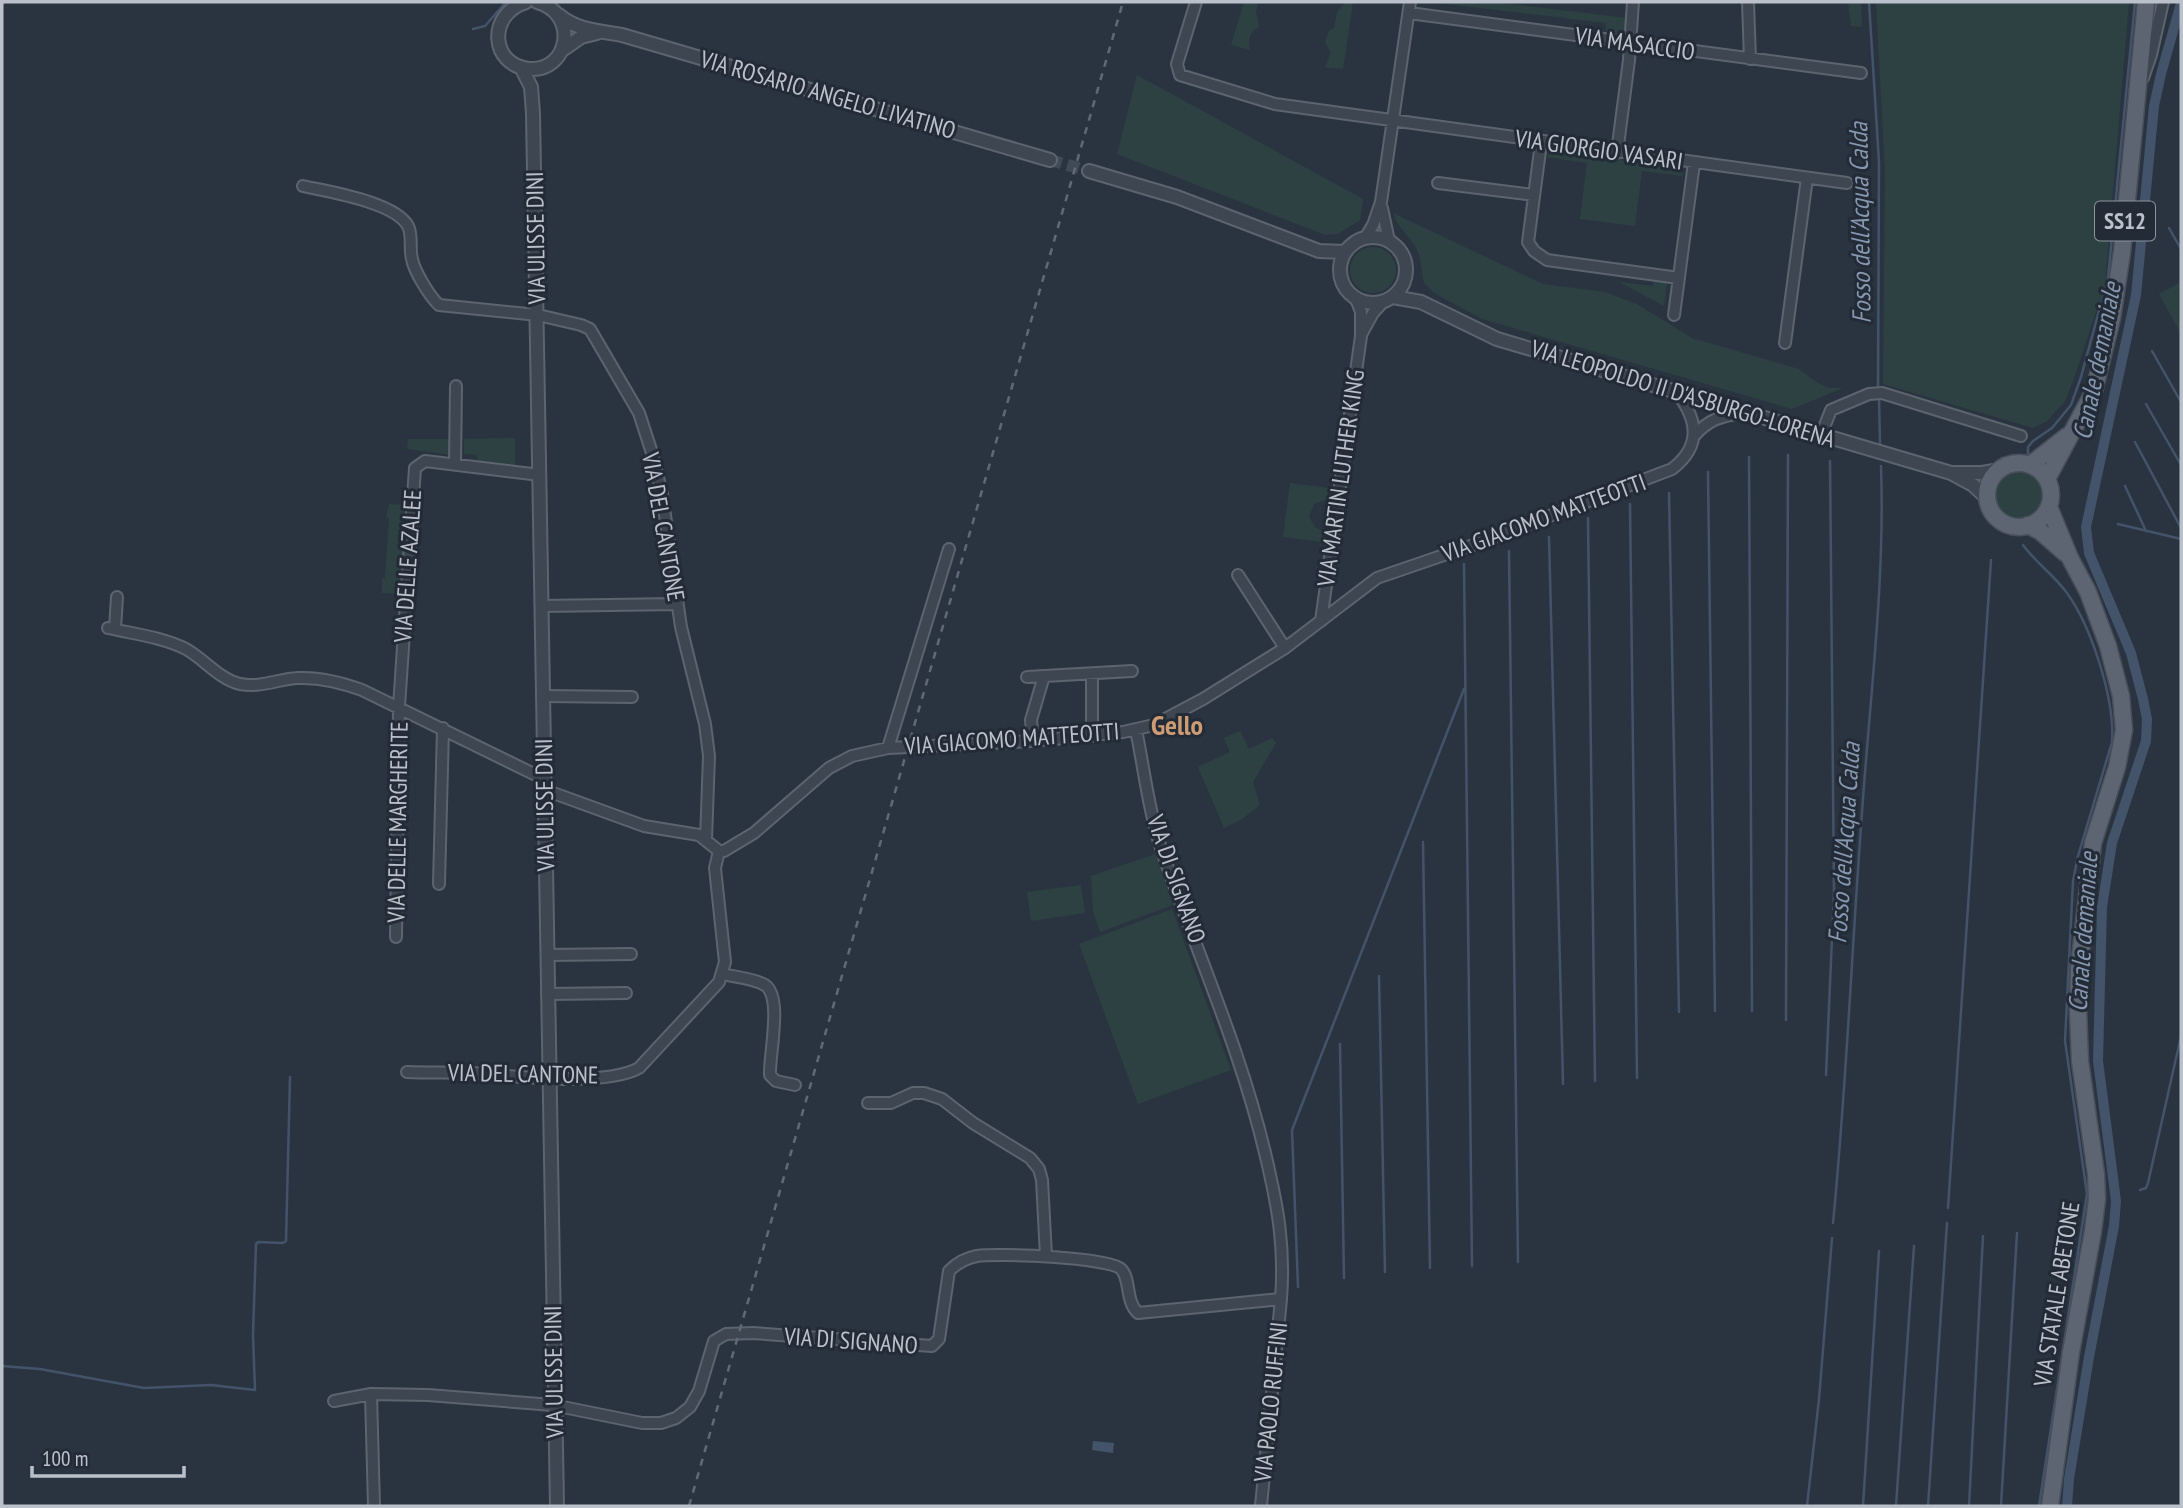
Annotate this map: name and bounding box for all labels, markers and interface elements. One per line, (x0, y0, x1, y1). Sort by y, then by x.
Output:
street label: VIA MASACCIO (1572, 20, 1697, 67)
street label: VIA ROSARIO ANGELO LIVATINO (696, 43, 959, 146)
water label: Fosso dell'Acqua Calda (1841, 120, 1878, 324)
street label: VIA GIORGIO VASARI (1512, 122, 1685, 177)
street label: VIA ULISSE DINI (519, 171, 552, 306)
road number: SS12 (2095, 202, 2155, 241)
water label: Canale demaniale (2065, 277, 2128, 442)
street label: VIA LEOPOLDO II D'ASBURGO-LORENA (1526, 332, 1840, 455)
street label: VIA MARTIN LUTHER KING (1310, 367, 1371, 589)
street label: VIA DEL CANTONE (635, 449, 692, 604)
street label: VIA GIACOMO MATTEOTTI (1436, 466, 1650, 569)
street label: VIA DELLE AZALEE (387, 489, 428, 644)
district label: Gello (1151, 706, 1203, 743)
street label: VIA GIACOMO MATTEOTTI (903, 716, 1120, 762)
street label: VIA DELLE MARGHERITE (380, 721, 415, 924)
street label: VIA ULISSE DINI (528, 738, 561, 873)
water label: Fosso dell'Acqua Calda (1820, 740, 1867, 945)
street label: VIA DI SIGNANO (1140, 810, 1213, 947)
water label: Canale demaniale (2060, 849, 2105, 1013)
street label: VIA DEL CANTONE (447, 1057, 598, 1090)
street label: VIA STATALE ABETONE (2026, 1199, 2086, 1390)
street label: VIA ULISSE DINI (537, 1305, 570, 1440)
street label: VIA DI SIGNANO (782, 1320, 919, 1361)
street label: VIA PAOLO RUFFINI (1247, 1320, 1294, 1484)
scale bar (32, 1434, 184, 1478)
text: 100 m (42, 1445, 88, 1472)

